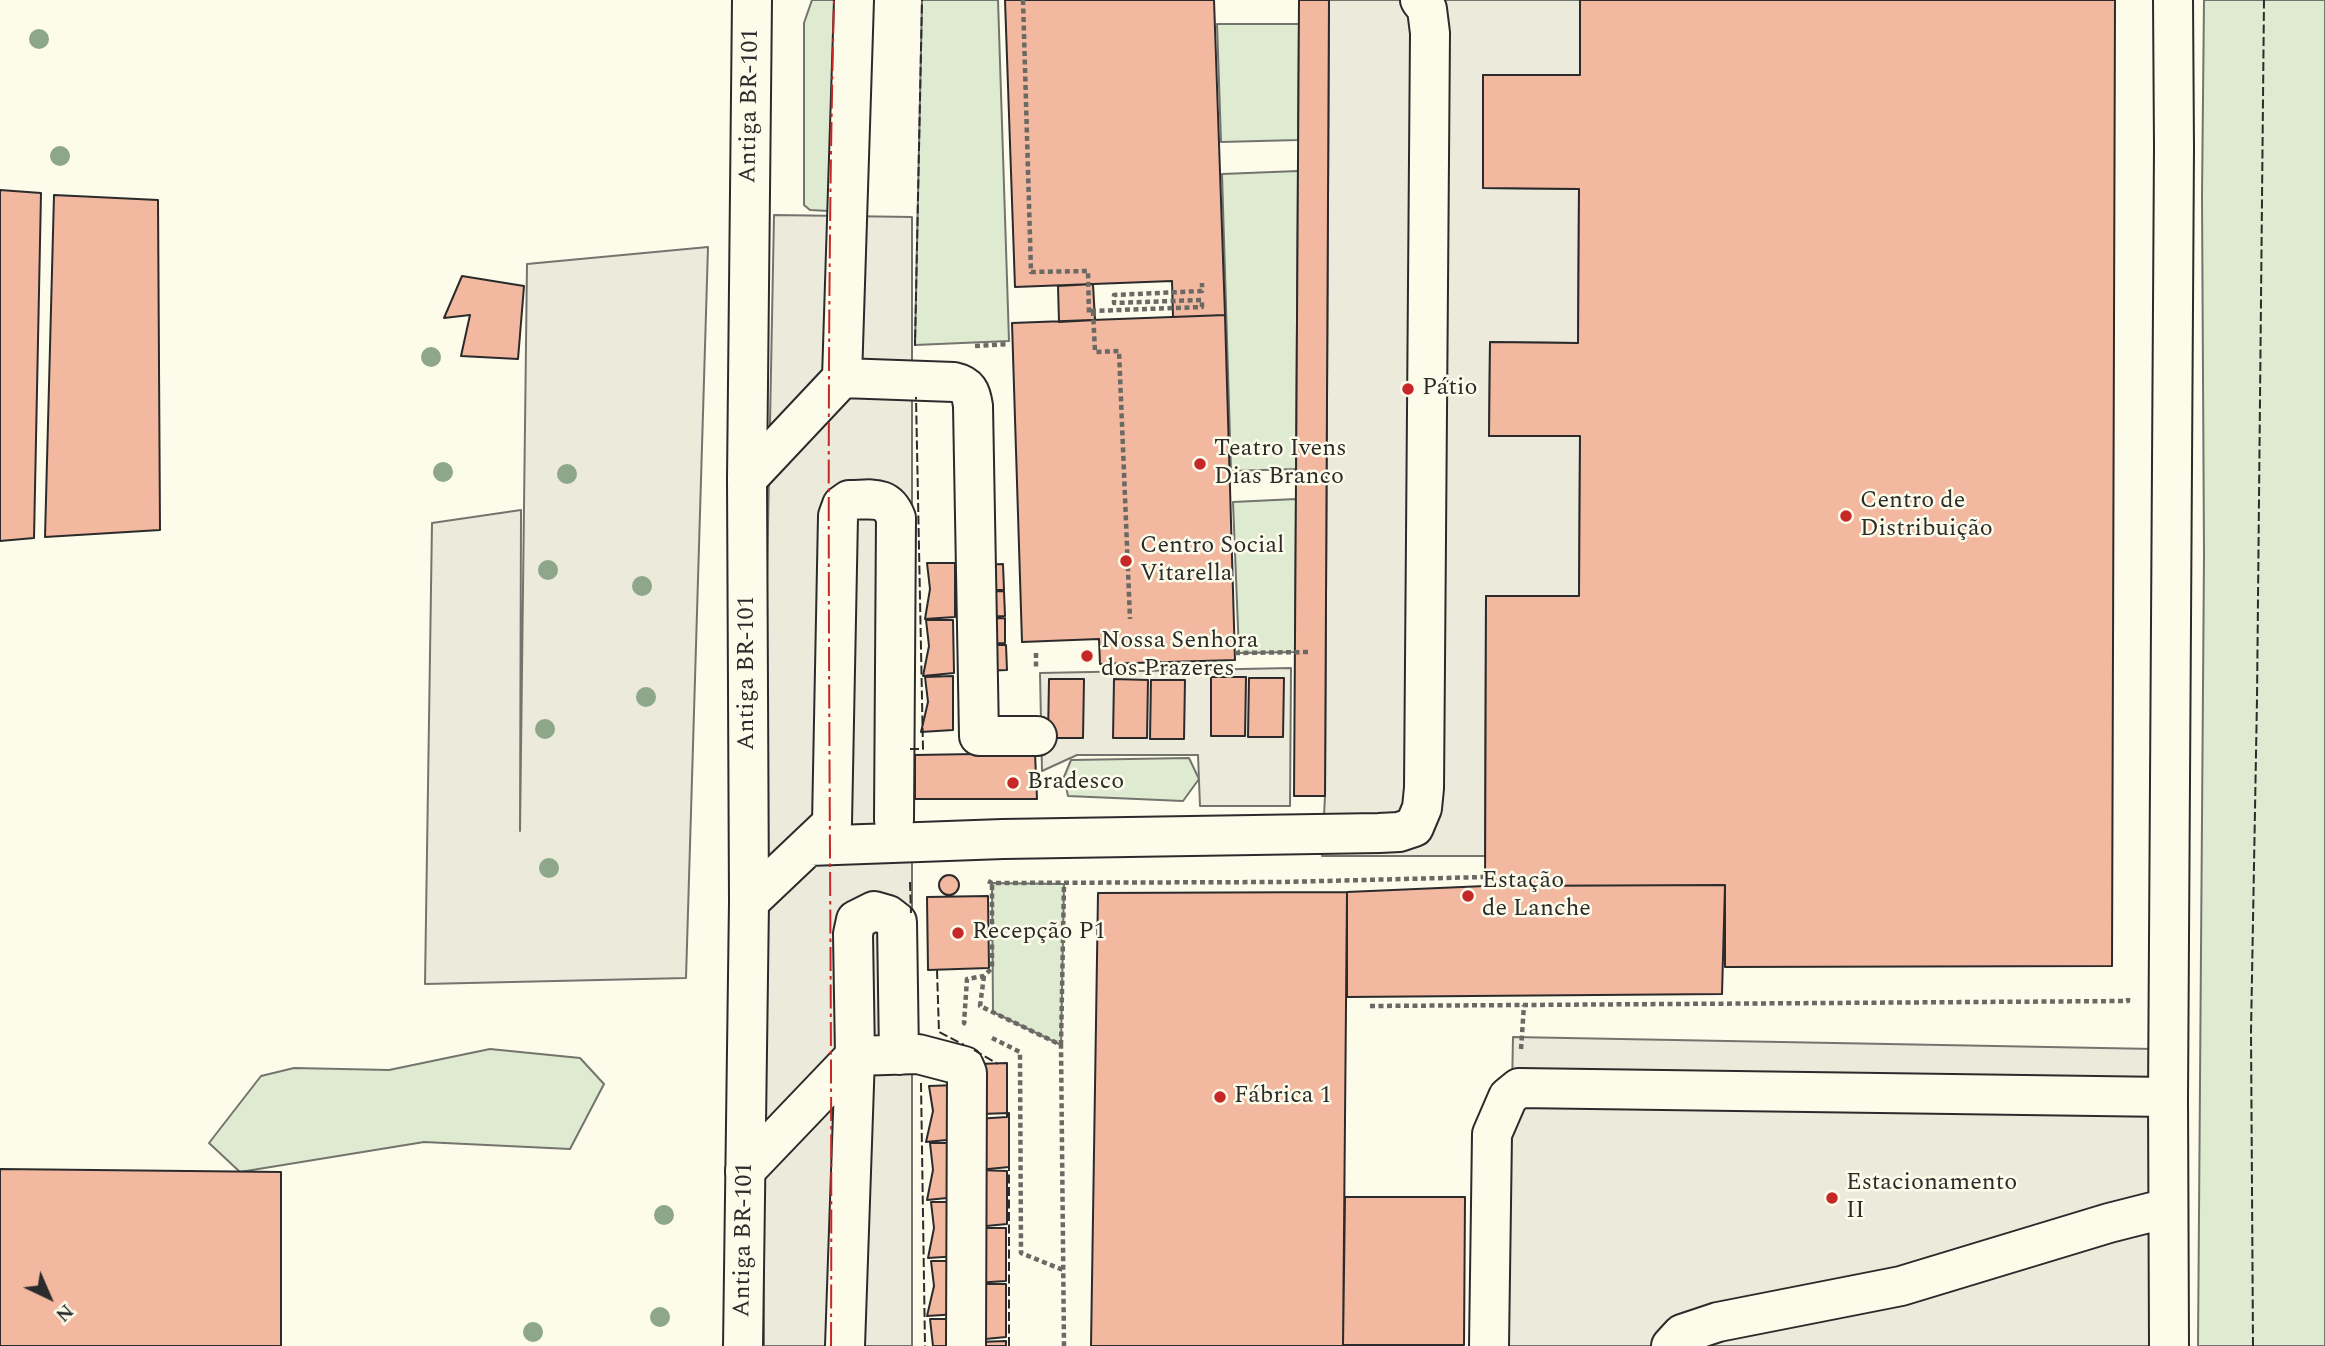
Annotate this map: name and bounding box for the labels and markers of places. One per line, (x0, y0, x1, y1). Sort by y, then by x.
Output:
place label: Pátio (1422, 375, 1478, 403)
marker: Pátio (1400, 381, 1416, 397)
place label: Teatro Ivens Dias Branco (1214, 436, 1347, 492)
marker: Teatro Ivens Dias Branco (1192, 456, 1208, 472)
place label: Centro de Distribuição (1860, 488, 1993, 544)
marker: Centro de Distribuição (1838, 508, 1854, 524)
place label: Centro Social Vitarella (1140, 533, 1284, 589)
marker: Centro Social Vitarella (1118, 553, 1134, 569)
place label: Nossa Senhora dos Prazeres (1101, 628, 1259, 684)
marker: Nossa Senhora dos Prazeres (1079, 648, 1095, 664)
place label: Bradesco (1027, 769, 1124, 797)
marker: Bradesco (1005, 775, 1021, 791)
place label: Estação de Lanche (1482, 868, 1591, 924)
marker: Estação de Lanche (1460, 888, 1476, 904)
place label: Recepção P1 (972, 919, 1106, 947)
marker: Recepção P1 (950, 925, 966, 941)
place label: Fábrica 1 (1234, 1083, 1332, 1111)
marker: Fábrica 1 (1212, 1089, 1228, 1105)
place label: Estacionamento II (1846, 1170, 2017, 1226)
marker: Estacionamento II (1824, 1190, 1840, 1206)

